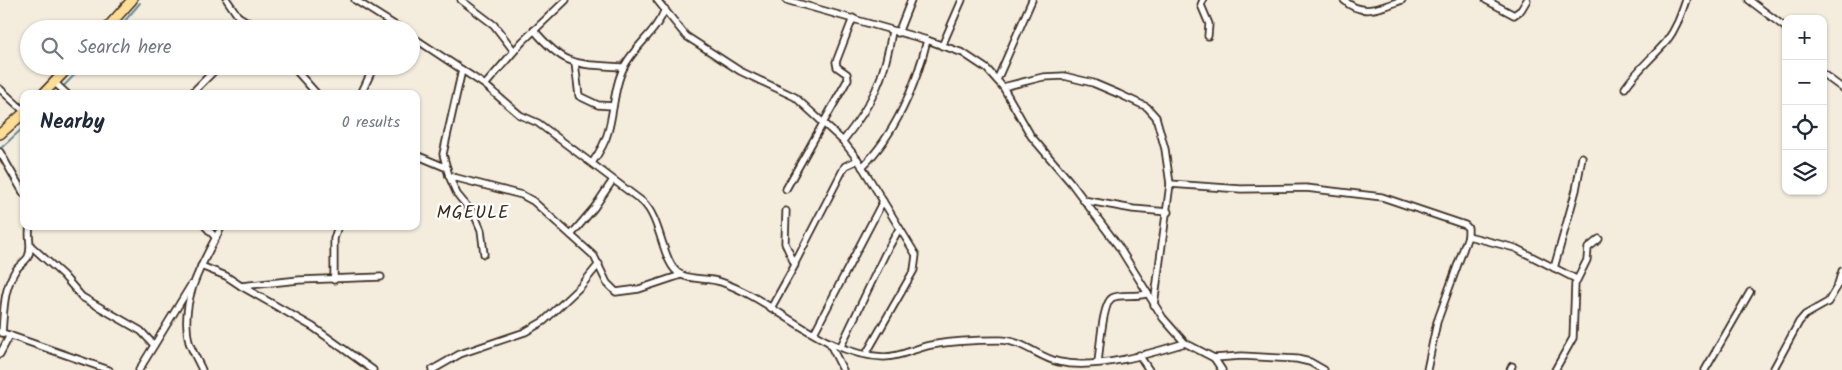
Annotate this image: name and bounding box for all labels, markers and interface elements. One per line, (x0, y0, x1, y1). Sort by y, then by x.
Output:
map controls (1782, 15, 1827, 195)
button: + (1782, 15, 1827, 60)
search box (20, 20, 420, 75)
text: Search here (78, 33, 172, 63)
icon: search (38, 34, 66, 62)
button: − (1782, 60, 1827, 105)
button: locate (1782, 105, 1827, 150)
text: Nearby (40, 106, 105, 139)
text: 0 results (342, 110, 400, 135)
button: layers (1782, 150, 1827, 195)
district label: MGEULE (437, 199, 509, 228)

